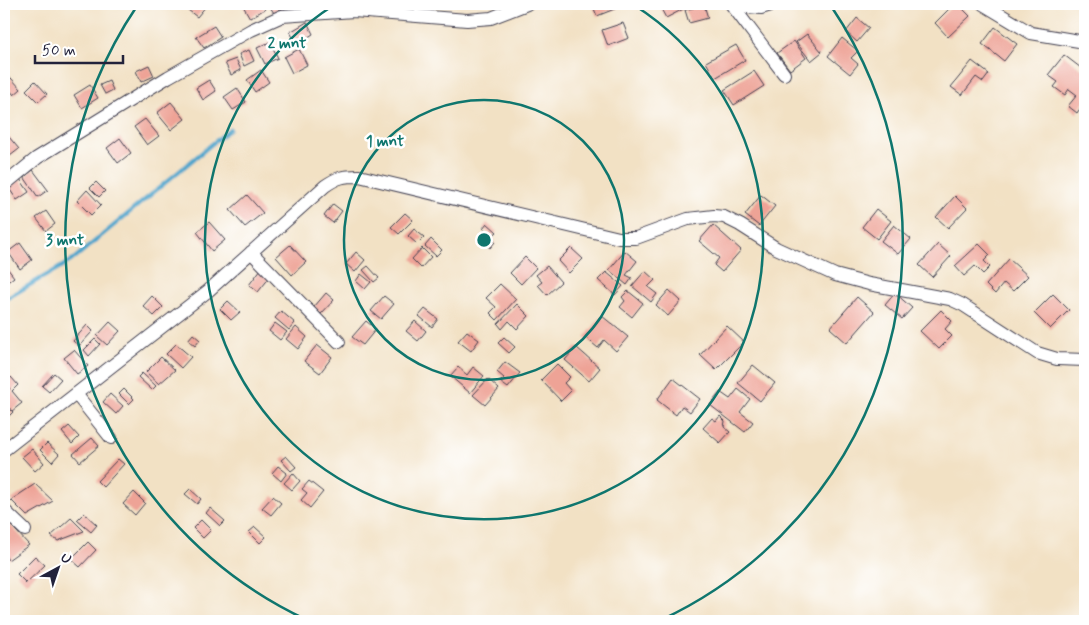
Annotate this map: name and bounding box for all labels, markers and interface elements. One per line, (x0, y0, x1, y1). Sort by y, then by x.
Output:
scale bar (35, 32, 122, 64)
text: 2 mnt (268, 34, 306, 54)
text: 50 m (42, 41, 76, 61)
text: 1 mnt (366, 132, 404, 152)
text: 3 mnt (46, 231, 84, 251)
centre of rings (475, 231, 493, 249)
north arrow (32, 542, 82, 592)
text: U (56, 549, 75, 569)

